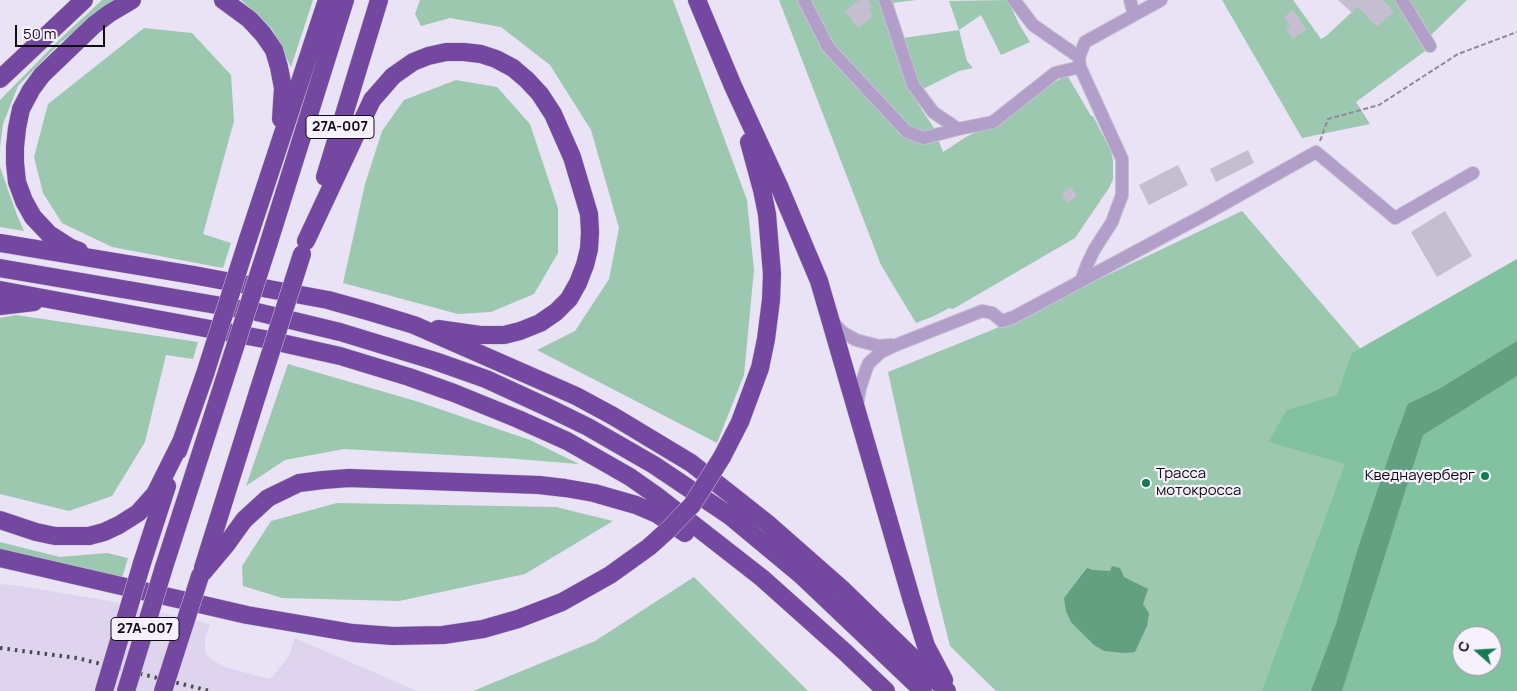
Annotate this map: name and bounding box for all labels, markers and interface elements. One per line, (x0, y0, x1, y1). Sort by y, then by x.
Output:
scale bar (18, 15, 108, 47)
text: 50 m (23, 23, 57, 44)
road number: 27А-007 (306, 115, 374, 138)
place label: Трасса мотокросса (1156, 465, 1241, 500)
place label: Кведнауерберг (1365, 467, 1475, 485)
marker: Кведнауерберг (1479, 470, 1491, 482)
marker: Трасса мотокросса (1140, 477, 1152, 489)
road number: 27А-007 (111, 618, 179, 640)
north arrow (1452, 626, 1502, 676)
text: С (1453, 638, 1474, 654)

